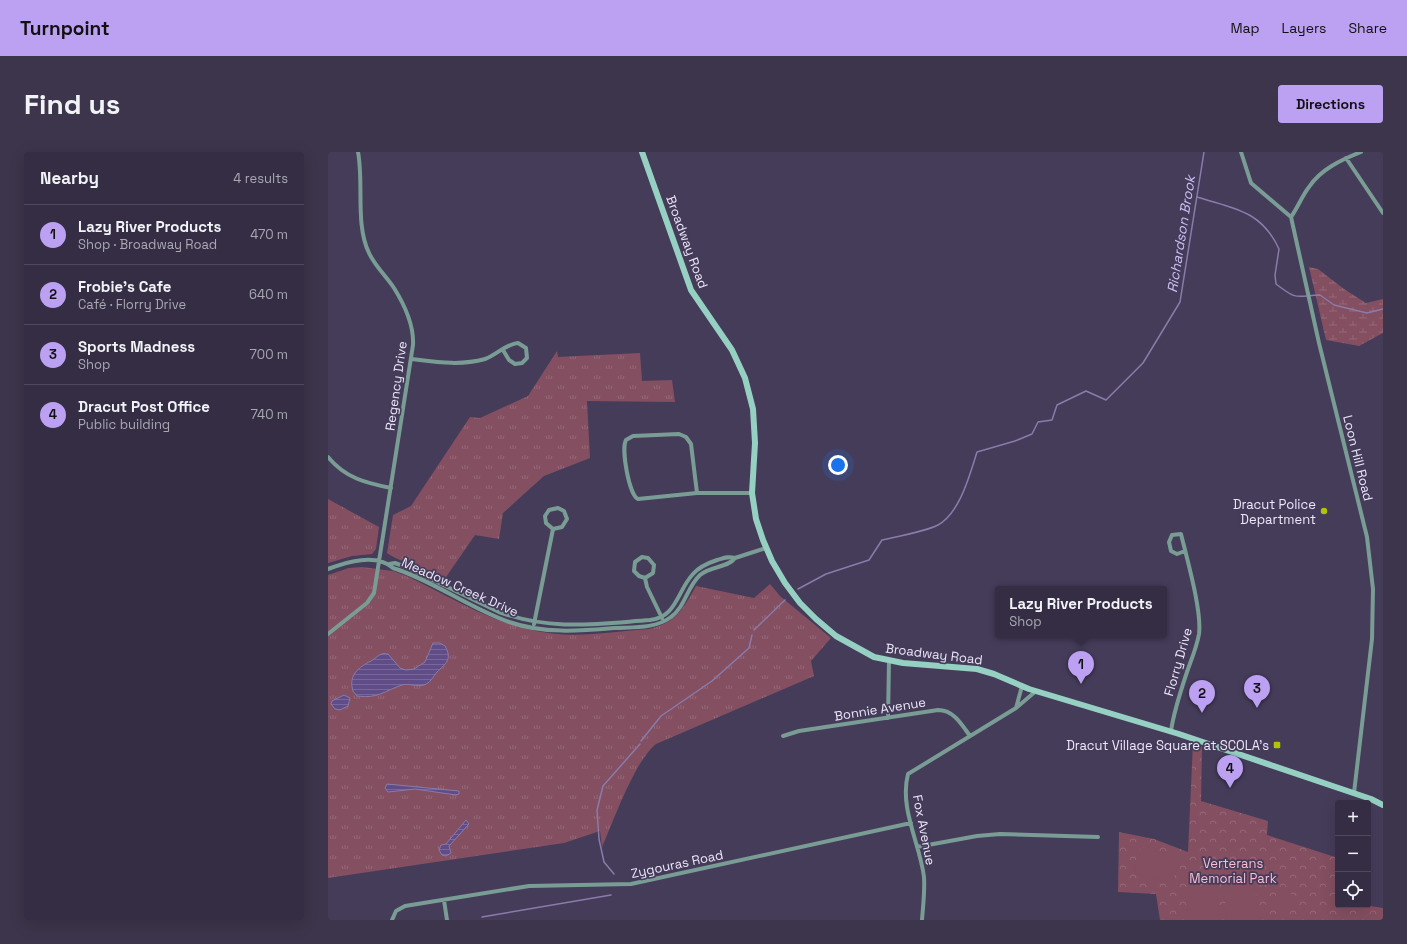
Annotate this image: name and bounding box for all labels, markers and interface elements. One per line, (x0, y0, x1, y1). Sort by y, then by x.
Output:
text: Turnpoint (20, 16, 110, 41)
text: Map (1230, 19, 1260, 37)
text: Layers (1282, 19, 1326, 37)
text: Share (1348, 19, 1387, 37)
button: Directions (1278, 85, 1383, 123)
text: Find us (24, 86, 121, 122)
text: Nearby (40, 167, 99, 189)
text: 4 results (233, 170, 288, 187)
water label: Richardson Brook (1163, 173, 1199, 294)
street label: Broadway Road (662, 193, 712, 291)
text: Lazy River Products (78, 217, 221, 236)
text: 1 (50, 226, 56, 243)
text: 470 m (250, 226, 288, 243)
text: Shop · Broadway Road (78, 236, 217, 253)
text: Frobie's Cafe (78, 277, 171, 296)
text: 2 (49, 286, 57, 303)
text: 640 m (249, 286, 288, 303)
text: Café · Florry Drive (78, 296, 186, 313)
text: Sports Madness (78, 337, 195, 356)
street label: Regency Drive (381, 340, 411, 432)
text: 3 (49, 346, 57, 363)
text: 700 m (250, 346, 288, 363)
text: Shop (78, 356, 110, 373)
text: Dracut Post Office (78, 397, 210, 416)
text: 4 (49, 406, 57, 423)
text: 740 m (250, 406, 288, 423)
street label: Loon Hill Road (1339, 413, 1377, 503)
text: Public building (78, 416, 170, 433)
your location (828, 455, 848, 475)
place label: Dracut Police Department (1233, 496, 1316, 528)
marker: Dracut Police Department (1319, 506, 1329, 516)
street label: Meadow Creek Drive (399, 554, 521, 620)
popup (995, 586, 1167, 638)
text: Lazy River Products (1009, 594, 1153, 613)
text: Shop (1009, 613, 1042, 630)
street label: Florry Drive (1160, 626, 1196, 698)
street label: Broadway Road (884, 640, 984, 668)
pin: 1 (1068, 651, 1094, 684)
pin: 3 (1244, 675, 1270, 708)
pin: 2 (1189, 680, 1215, 713)
street label: Bonnie Avenue (833, 693, 927, 725)
place label: Dracut Village Square at SCOLA's (1066, 737, 1269, 754)
marker: Dracut Village Square at SCOLA's (1272, 740, 1282, 750)
pin: 4 (1217, 755, 1243, 788)
street label: Fox Avenue (909, 793, 939, 867)
map controls (1335, 800, 1371, 908)
button: + (1335, 800, 1371, 836)
button: − (1335, 836, 1371, 872)
street label: Zygouras Road (629, 846, 725, 882)
park label: Verterans Memorial Park (1189, 855, 1277, 887)
button: locate (1335, 872, 1371, 908)

